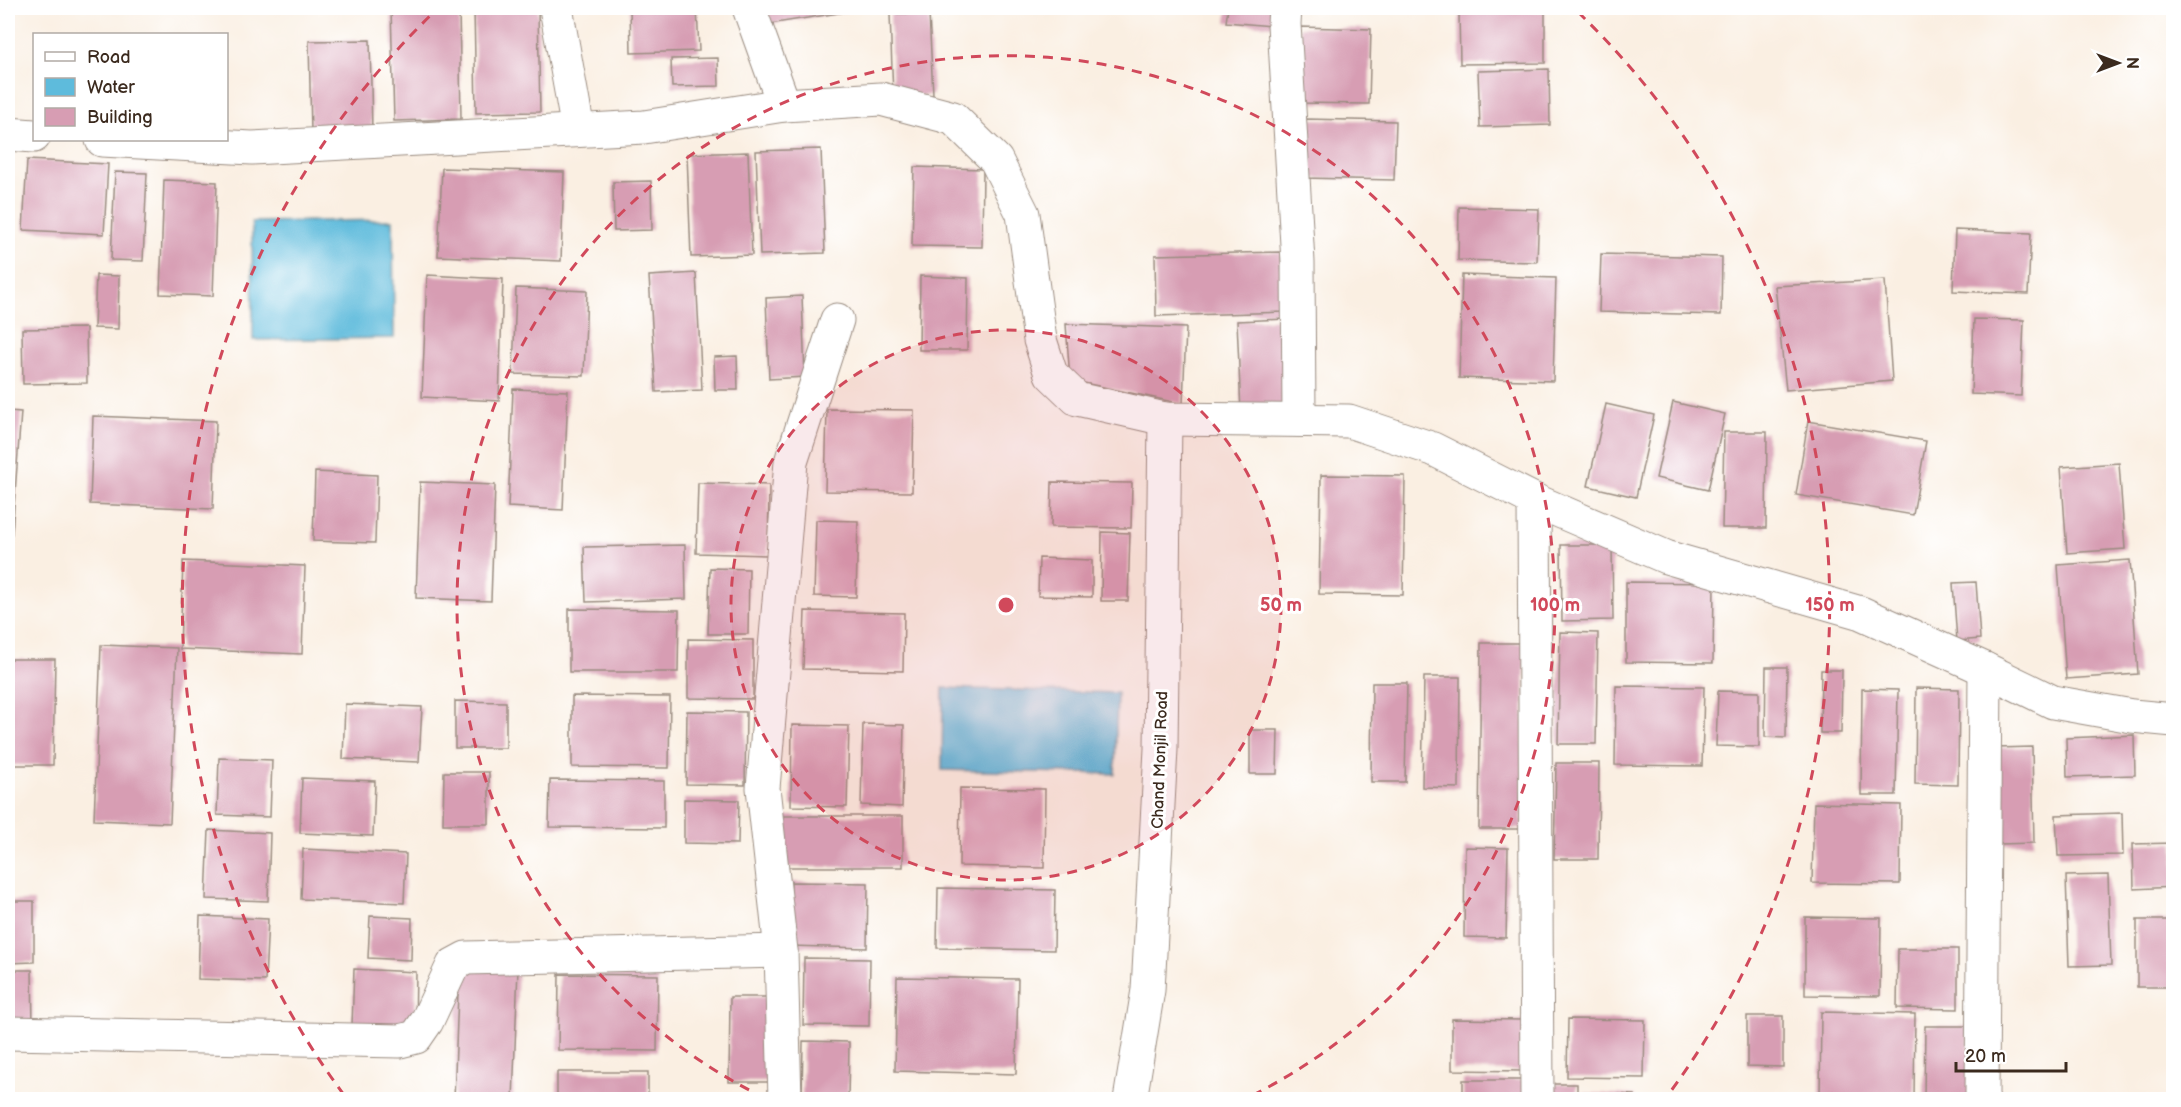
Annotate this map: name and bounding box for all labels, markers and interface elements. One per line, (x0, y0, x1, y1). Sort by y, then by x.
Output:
legend (33, 33, 228, 141)
north arrow (2088, 33, 2148, 93)
text: Road (87, 47, 131, 68)
text: N (2122, 57, 2141, 69)
text: Water (87, 77, 135, 98)
text: Building (87, 107, 153, 128)
centre of rings (996, 595, 1016, 615)
text: 50 m (1260, 595, 1302, 616)
text: 100 m (1530, 595, 1580, 616)
text: 150 m (1805, 595, 1855, 616)
street label: Chand Monjil Road (1149, 691, 1172, 829)
scale bar (1956, 1035, 2066, 1073)
text: 20 m (1965, 1046, 2006, 1067)

